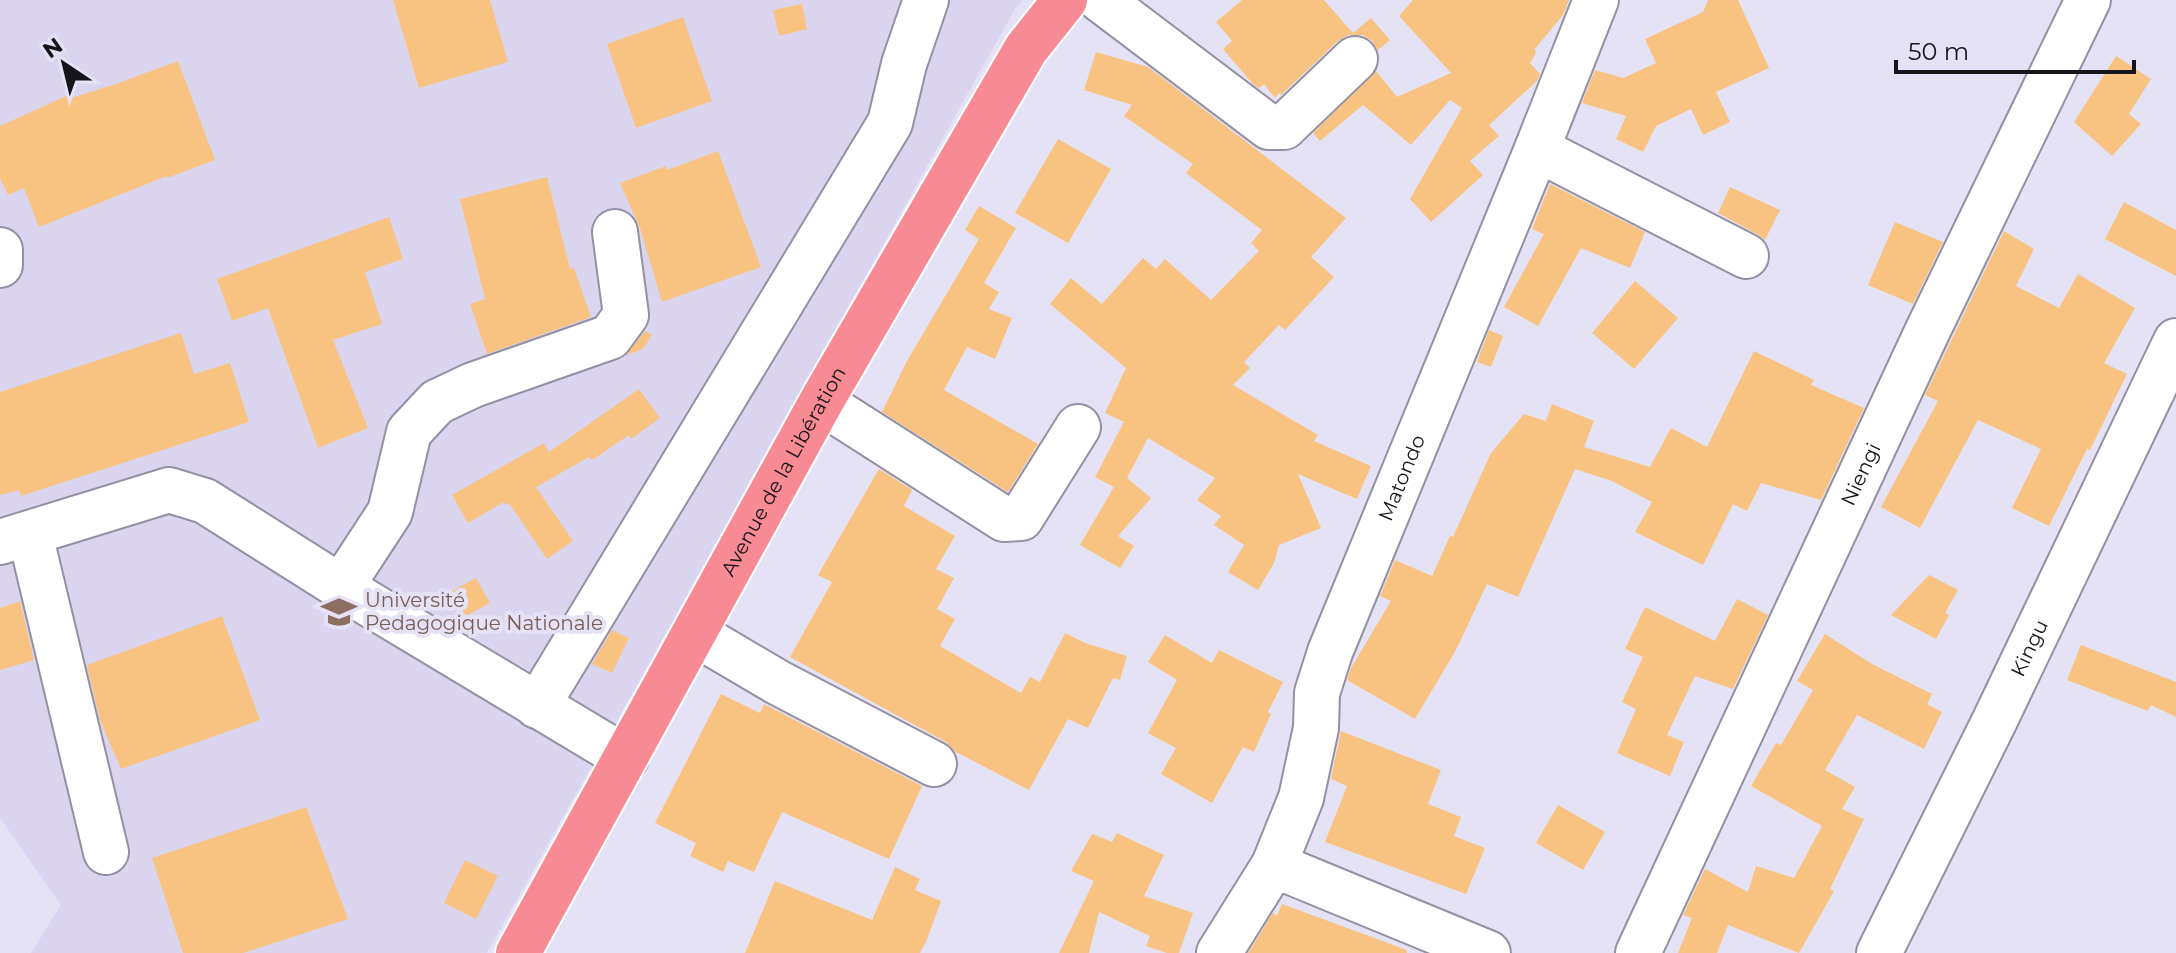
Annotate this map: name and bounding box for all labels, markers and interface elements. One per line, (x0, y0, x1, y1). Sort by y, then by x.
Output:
north arrow (24, 24, 104, 104)
scale bar (1896, 24, 2134, 74)
text: N (38, 32, 68, 64)
text: 50 m (1908, 37, 1969, 66)
street label: Avenue de la Libération (716, 362, 851, 580)
street label: Matondo (1373, 431, 1430, 524)
street label: Niengi (1836, 439, 1886, 509)
place label: Université Pedagogique Nationale (365, 588, 603, 635)
school or university icon: Université Pedagogique Nationale (320, 593, 358, 631)
street label: Kingu (2006, 616, 2053, 680)

